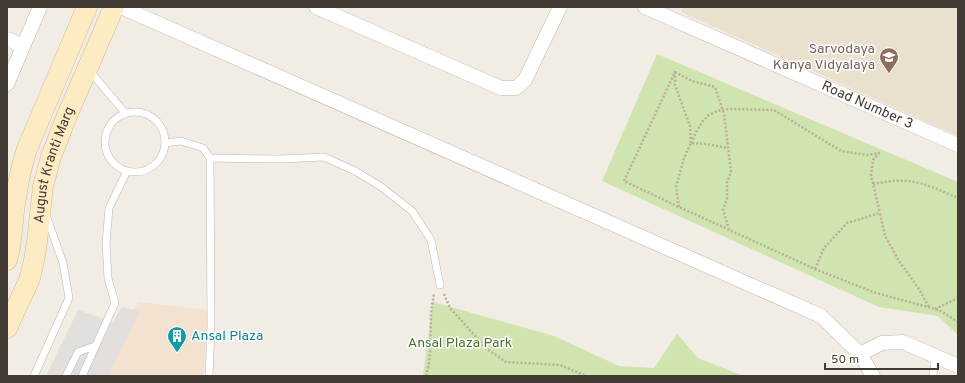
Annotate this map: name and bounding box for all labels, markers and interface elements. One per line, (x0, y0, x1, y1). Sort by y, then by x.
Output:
place label: Sarvodaya Kanya Vidyalaya (773, 41, 875, 74)
school or university icon: Sarvodaya Kanya Vidyalaya (878, 46, 900, 74)
street label: Road Number 3 (819, 77, 916, 133)
street label: August Kranti Marg (31, 104, 78, 224)
building icon: Ansal Plaza (166, 325, 188, 353)
place label: Ansal Plaza (191, 328, 263, 345)
park label: Ansal Plaza Park (408, 335, 512, 352)
scale bar (825, 345, 938, 371)
text: 50 m (831, 352, 859, 368)

